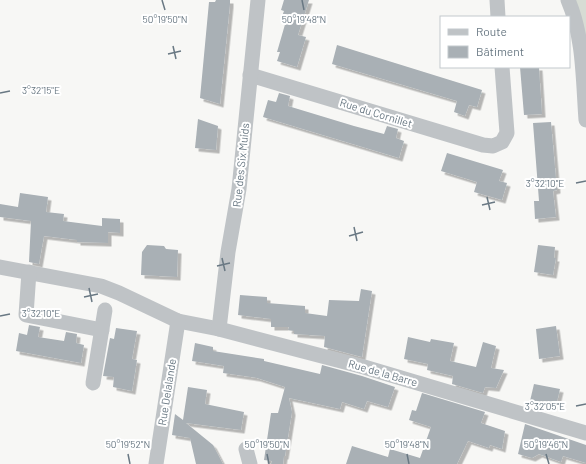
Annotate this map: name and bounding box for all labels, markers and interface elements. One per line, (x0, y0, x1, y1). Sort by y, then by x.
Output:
text: 50°19'50"N (143, 13, 187, 25)
text: 50°19'48"N (282, 13, 326, 25)
legend (440, 16, 570, 68)
text: Route (476, 24, 507, 38)
text: Bâtiment (476, 44, 524, 58)
text: 3°32'15"E (22, 84, 60, 96)
street label: Rue du Cornillet (338, 95, 414, 130)
street label: Rue des Six Muids (230, 122, 251, 208)
text: 3°32'10"E (526, 177, 564, 189)
text: 3°32'10"E (22, 307, 60, 319)
street label: Rue de la Barre (347, 356, 419, 389)
street label: Rue Delalande (155, 357, 178, 426)
text: 3°32'05"E (525, 400, 565, 412)
text: 50°19'52"N (106, 438, 150, 450)
text: 50°19'50"N (245, 438, 289, 450)
text: 50°19'48"N (385, 438, 429, 450)
text: 50°19'46"N (524, 438, 568, 450)

